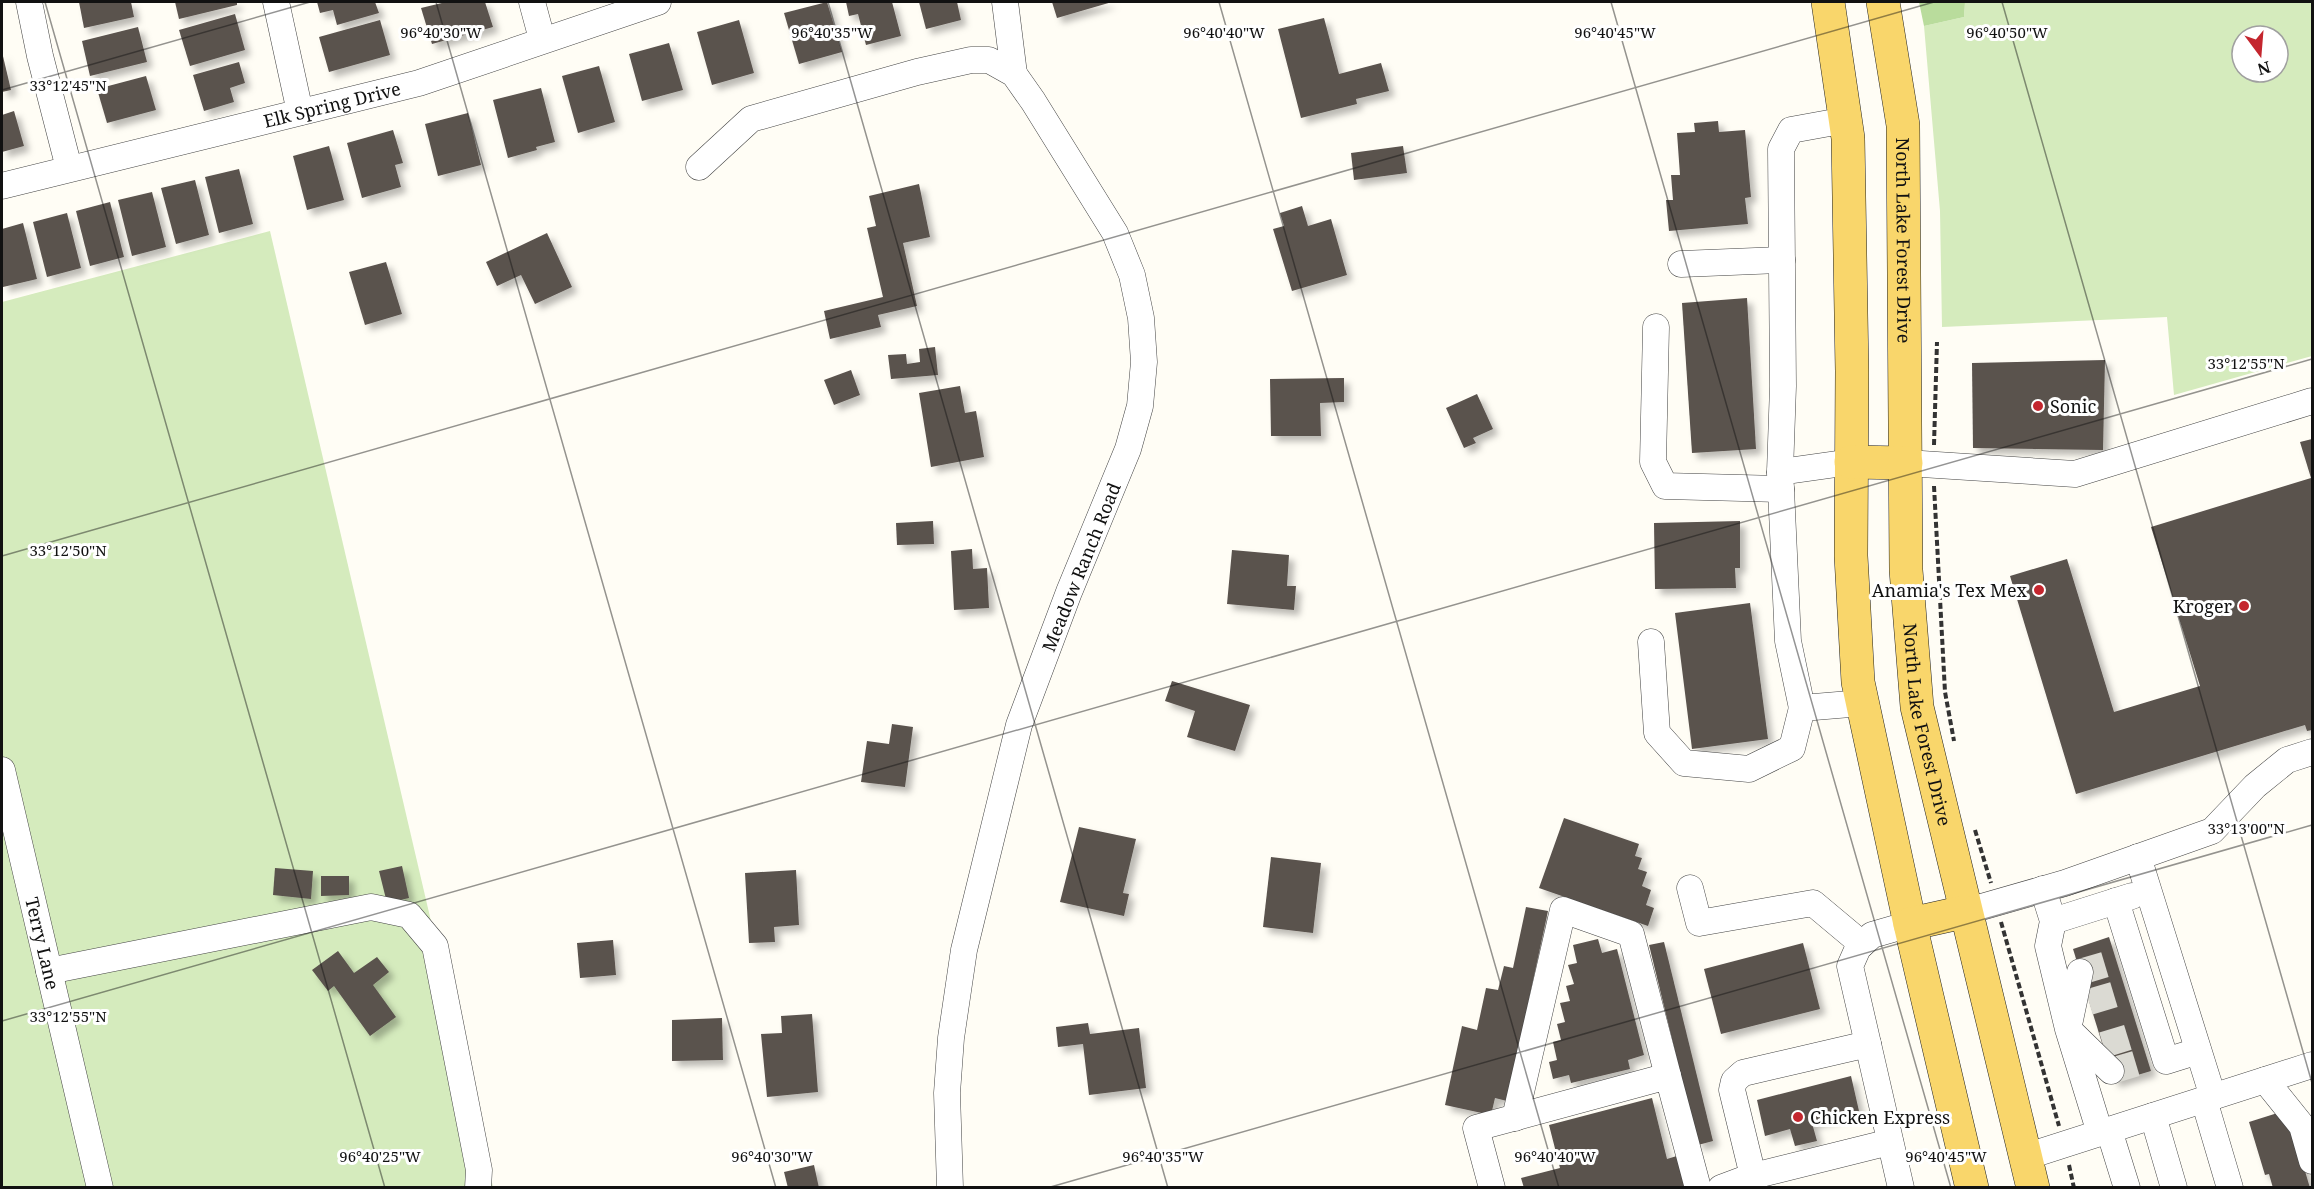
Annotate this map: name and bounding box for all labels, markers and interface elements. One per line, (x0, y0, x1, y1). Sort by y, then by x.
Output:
text: 96°40'30"W (400, 22, 482, 42)
text: 96°40'35"W (791, 22, 873, 42)
text: 96°40'40"W (1183, 22, 1265, 42)
text: 96°40'45"W (1574, 22, 1656, 42)
text: 96°40'50"W (1966, 22, 2048, 42)
north arrow (2230, 24, 2290, 84)
text: N (2255, 56, 2273, 81)
text: 33°12'45"N (29, 75, 107, 95)
street label: Elk Spring Drive (261, 76, 403, 133)
street label: North Lake Forest Drive (1891, 137, 1916, 343)
text: 33°12'55"N (2207, 353, 2285, 373)
place label: Sonic (2050, 394, 2097, 418)
marker: Sonic (2031, 399, 2045, 413)
street label: Meadow Ranch Road (1036, 479, 1126, 655)
text: 33°12'50"N (29, 540, 107, 560)
place label: Anamia's Tex Mex (1872, 578, 2028, 602)
marker: Anamia's Tex Mex (2032, 583, 2046, 597)
place label: Kroger (2173, 594, 2233, 618)
marker: Kroger (2237, 599, 2251, 613)
street label: North Lake Forest Drive (1898, 622, 1957, 828)
text: 33°13'00"N (2207, 818, 2285, 838)
street label: Terry Lane (20, 895, 65, 992)
text: 33°12'55"N (29, 1006, 107, 1026)
place label: Chicken Express (1810, 1105, 1950, 1129)
marker: Chicken Express (1791, 1110, 1805, 1124)
text: 96°40'25"W (339, 1146, 421, 1166)
text: 96°40'30"W (731, 1146, 813, 1166)
text: 96°40'35"W (1122, 1146, 1204, 1166)
text: 96°40'40"W (1514, 1146, 1596, 1166)
text: 96°40'45"W (1905, 1146, 1987, 1166)

